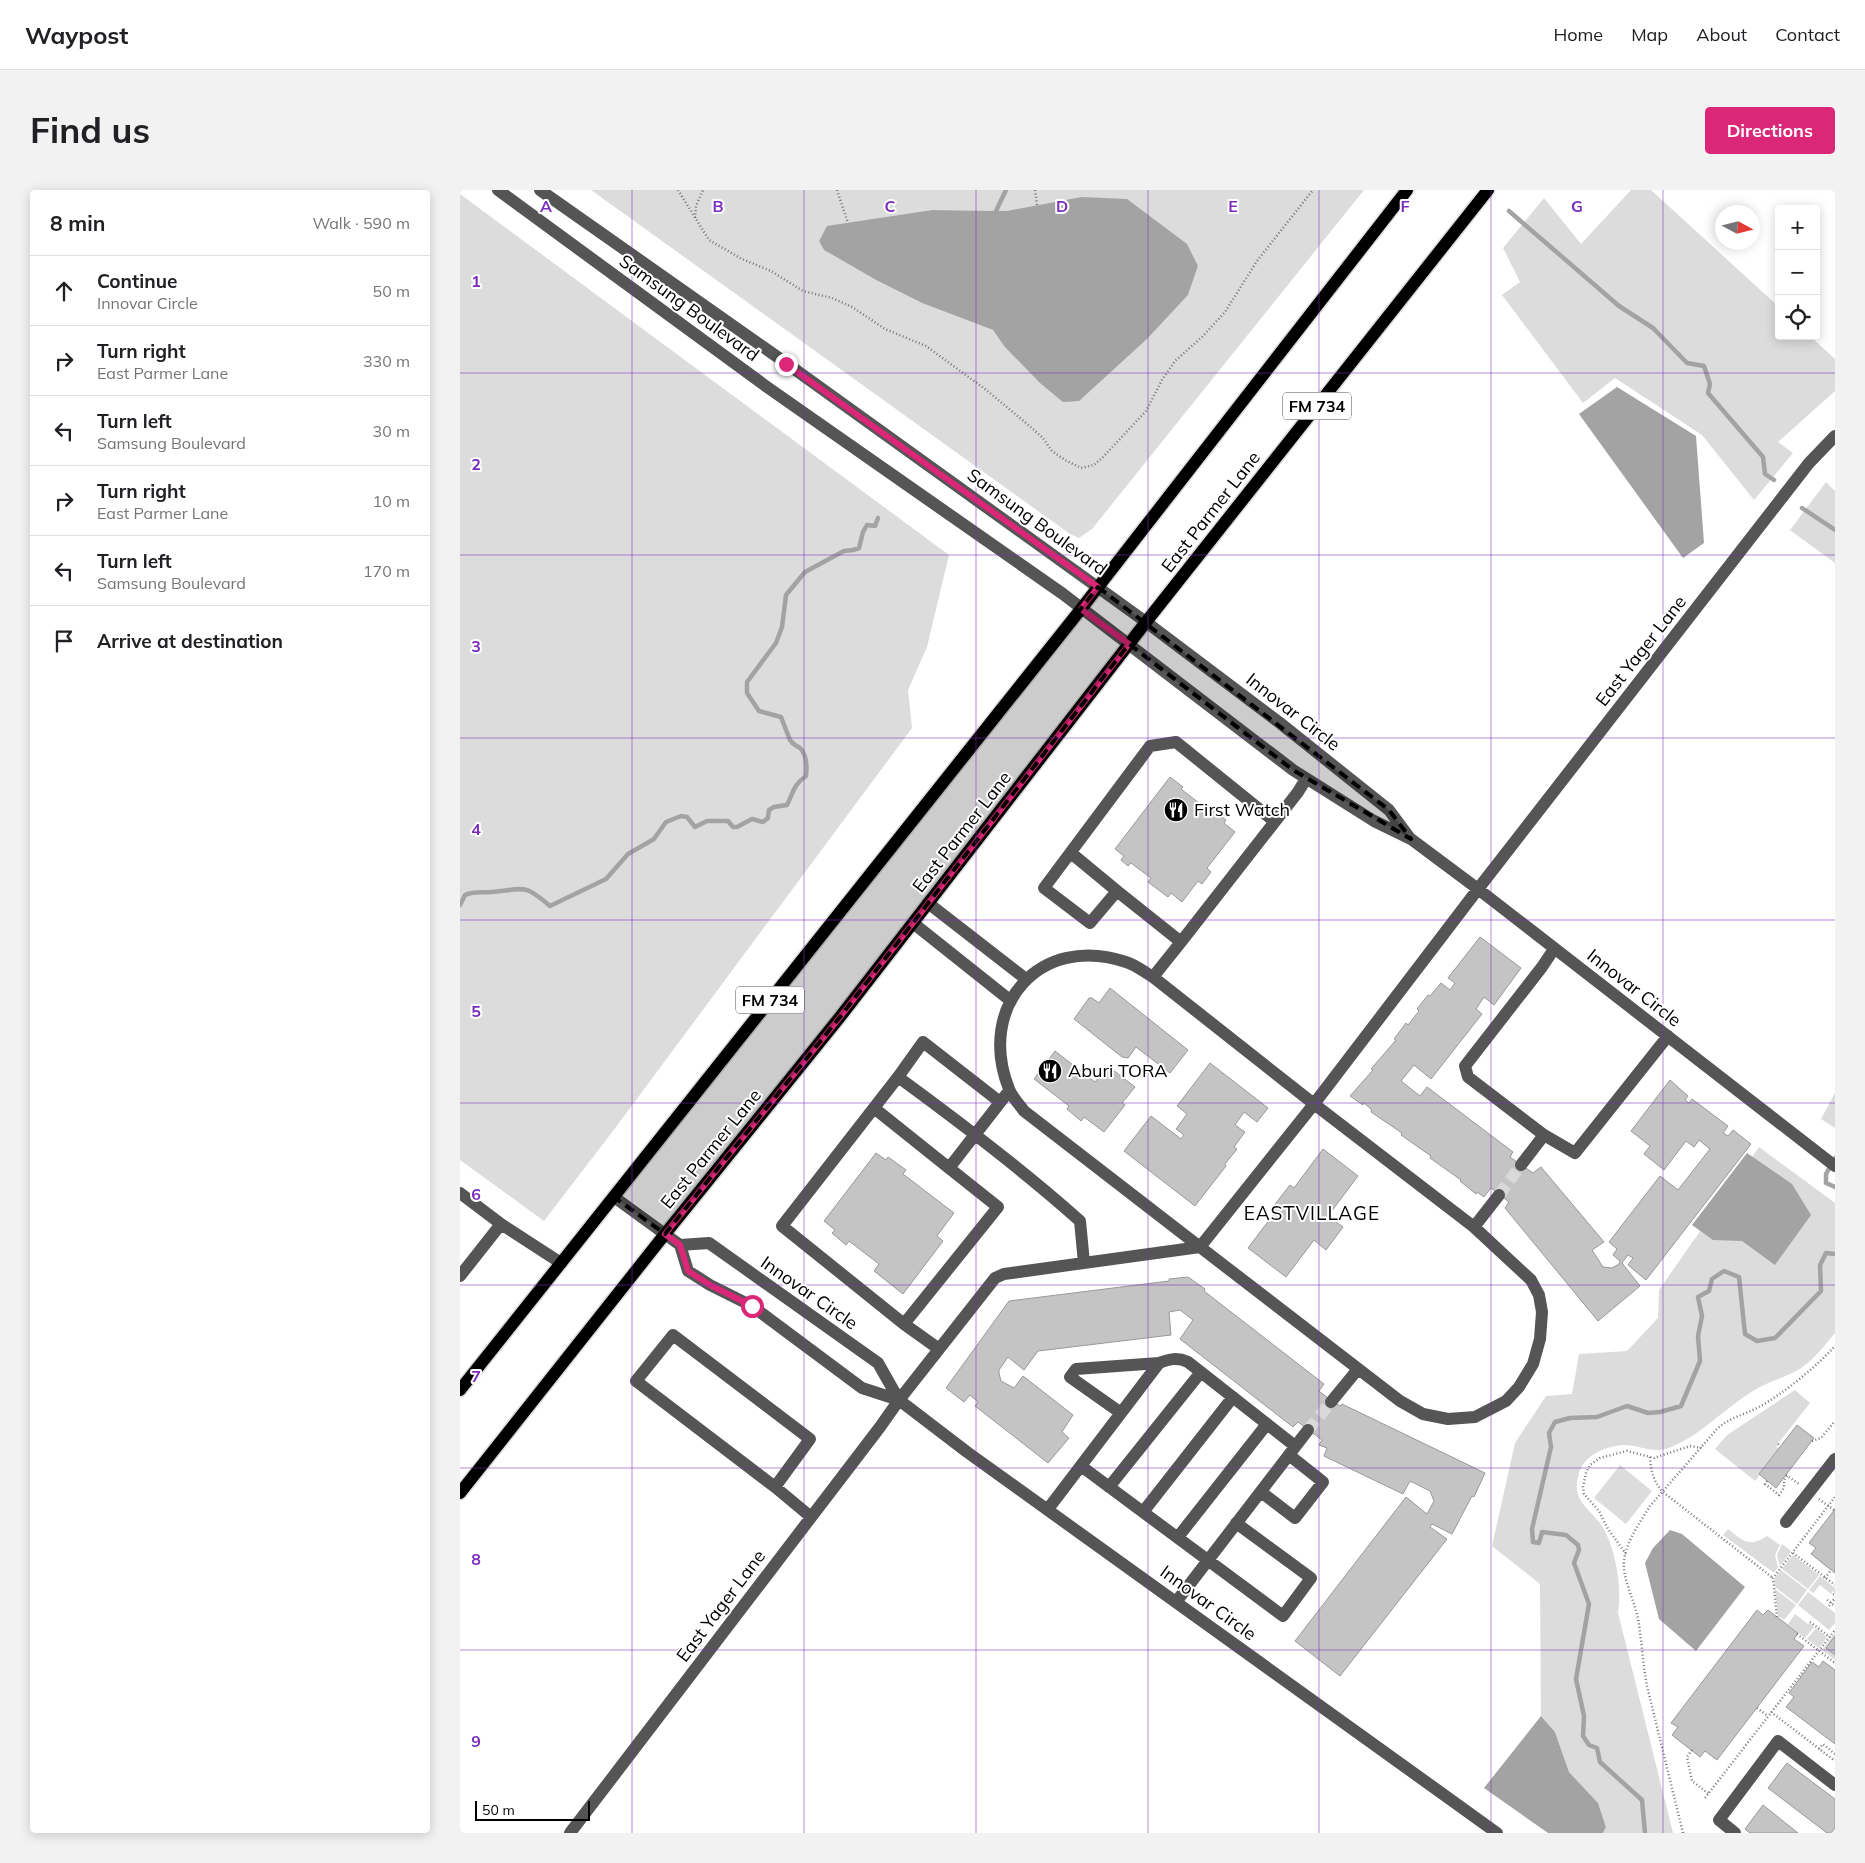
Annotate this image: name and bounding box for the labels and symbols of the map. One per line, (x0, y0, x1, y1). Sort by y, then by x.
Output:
text: A (540, 196, 552, 216)
text: B (712, 196, 724, 216)
text: C (885, 196, 896, 216)
text: D (1056, 196, 1068, 216)
text: E (1228, 196, 1238, 216)
text: F (1400, 196, 1410, 216)
text: G (1571, 196, 1583, 216)
north arrow (1715, 205, 1760, 250)
street label: Samsung Boulevard (615, 249, 764, 366)
text: 1 (471, 271, 481, 291)
route end (775, 353, 798, 376)
road number: FM 734 (1283, 392, 1351, 420)
street label: East Parmer Lane (1156, 447, 1265, 577)
text: 2 (471, 454, 481, 474)
street label: Samsung Boulevard (963, 463, 1112, 580)
street label: East Yager Lane (1590, 591, 1691, 711)
text: 3 (471, 636, 481, 656)
street label: Innovar Circle (1242, 668, 1345, 756)
street label: East Parmer Lane (907, 767, 1016, 897)
restaurant icon: First Watch (1163, 797, 1189, 823)
place label: First Watch (1194, 798, 1290, 821)
text: 4 (471, 819, 481, 839)
street label: Innovar Circle (1583, 944, 1686, 1032)
road number: FM 734 (736, 986, 804, 1014)
text: 5 (471, 1001, 481, 1021)
restaurant icon: Aburi TORA (1037, 1058, 1063, 1084)
place label: Aburi TORA (1068, 1059, 1167, 1082)
street label: East Parmer Lane (655, 1084, 766, 1213)
text: 6 (471, 1184, 481, 1204)
district label: EASTVILLAGE (1244, 1201, 1380, 1225)
street label: Innovar Circle (756, 1251, 862, 1335)
route start (741, 1295, 764, 1318)
text: 7 (471, 1366, 481, 1386)
street label: East Yager Lane (671, 1545, 770, 1666)
text: 8 (471, 1549, 481, 1569)
street label: Innovar Circle (1156, 1560, 1261, 1645)
text: 9 (471, 1731, 481, 1751)
scale bar (475, 1798, 590, 1821)

